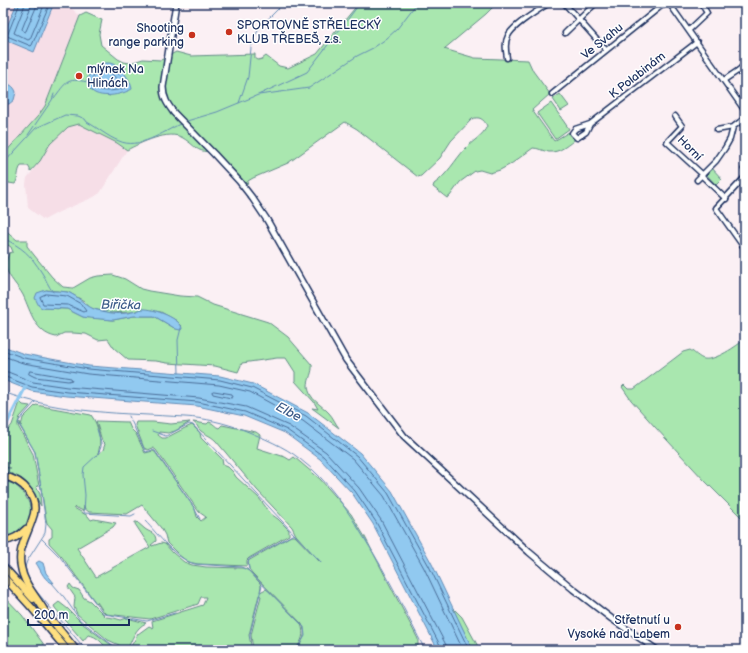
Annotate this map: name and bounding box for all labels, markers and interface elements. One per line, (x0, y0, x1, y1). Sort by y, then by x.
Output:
place label: SPORTOVNĚ STŘELECKÝ KLUB TŘEBEŠ, z.s. (237, 16, 382, 47)
street label: Ve Svahu (578, 20, 626, 63)
place label: Shooting range parking (109, 21, 184, 50)
marker: SPORTOVNĚ STŘELECKÝ KLUB TŘEBEŠ, z.s. (224, 27, 234, 37)
marker: Shooting range parking (187, 30, 197, 40)
street label: K Polabinám (606, 49, 669, 102)
place label: mlýnek Na Hlinách (87, 62, 144, 91)
marker: mlýnek Na Hlinách (74, 71, 84, 81)
street label: Horní (674, 133, 705, 164)
water label: Biřička (101, 297, 141, 313)
water label: Elbe (273, 399, 304, 425)
scale bar (28, 601, 129, 627)
text: 200 m (34, 608, 68, 623)
place label: Střetnutí u Vysoké nad Labem (568, 613, 670, 642)
marker: Střetnutí u Vysoké nad Labem (673, 622, 683, 632)

